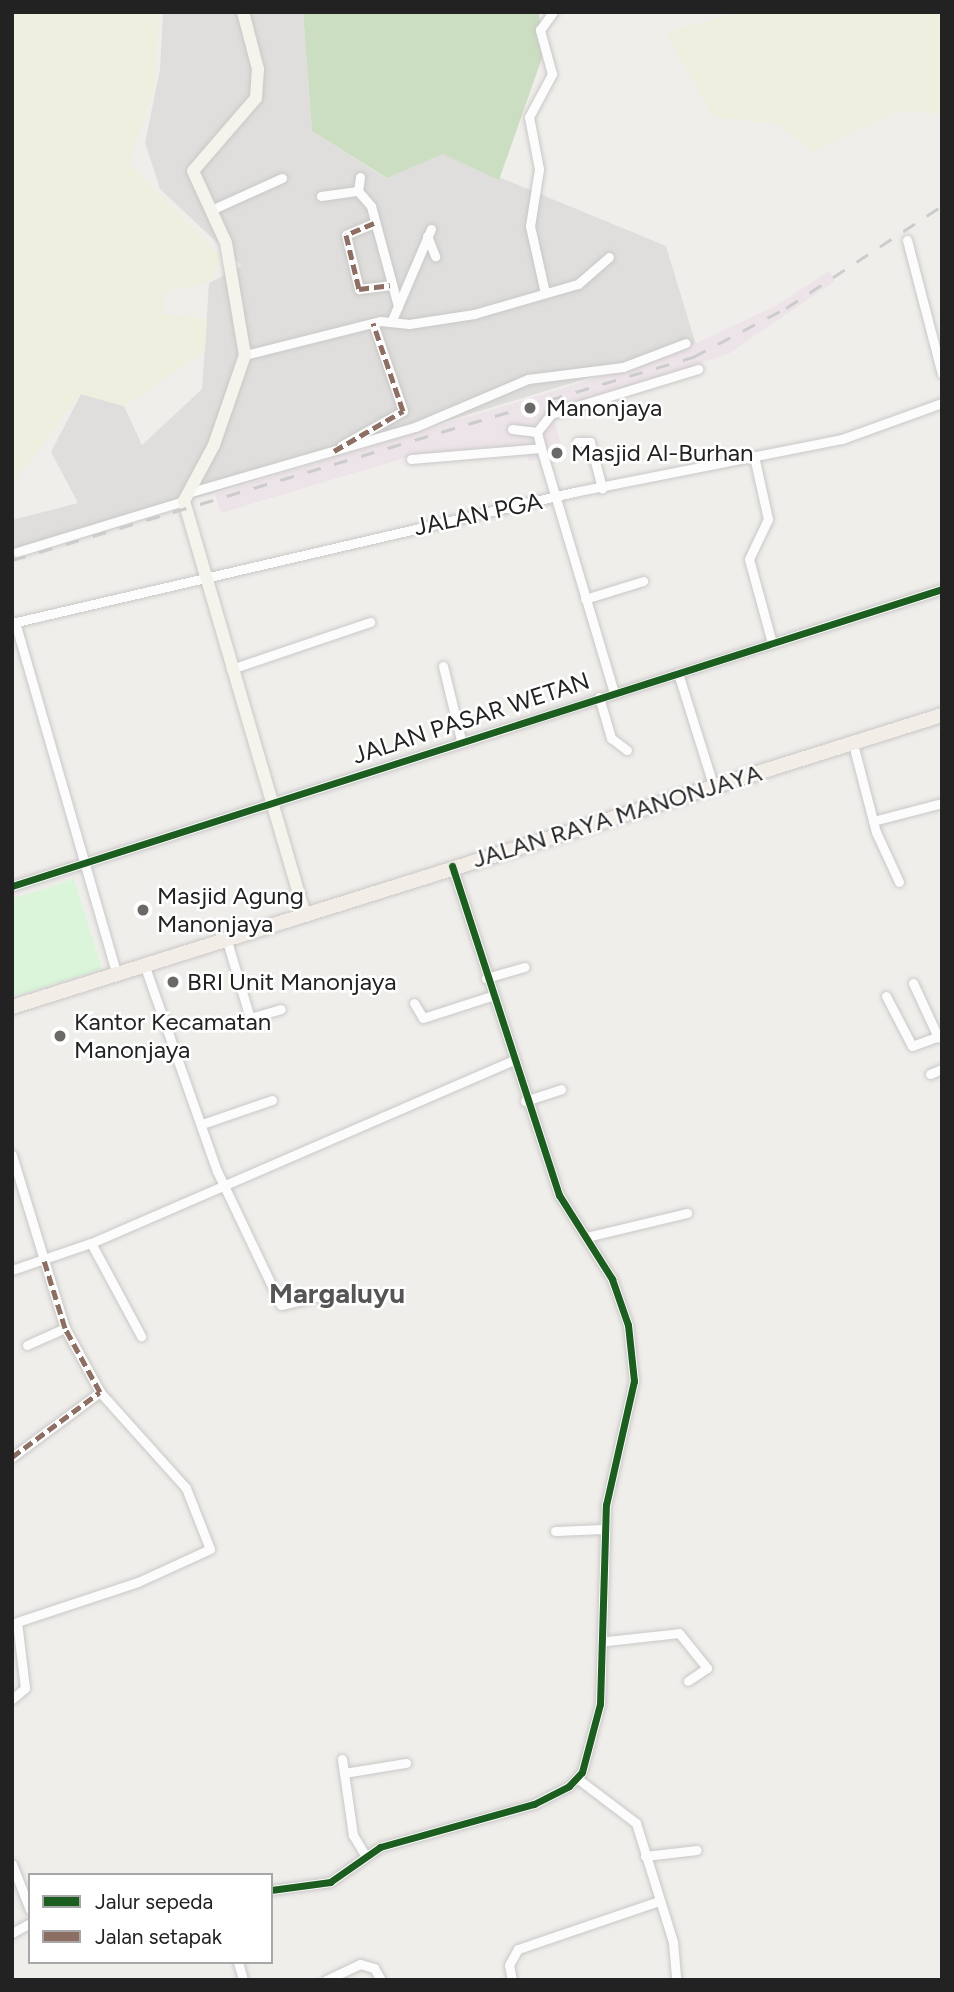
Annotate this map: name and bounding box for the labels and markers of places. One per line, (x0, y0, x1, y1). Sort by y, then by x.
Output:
place label: Manonjaya (546, 394, 662, 422)
marker: Manonjaya (520, 398, 540, 418)
place label: Masjid Al-Burhan (571, 439, 753, 467)
marker: Masjid Al-Burhan (549, 445, 565, 461)
place label: Masjid Agung Manonjaya (157, 882, 304, 938)
marker: Masjid Agung Manonjaya (135, 902, 151, 918)
place label: BRI Unit Manonjaya (187, 968, 396, 996)
marker: BRI Unit Manonjaya (165, 974, 181, 990)
place label: Kantor Kecamatan Manonjaya (74, 1008, 271, 1064)
marker: Kantor Kecamatan Manonjaya (52, 1028, 68, 1044)

